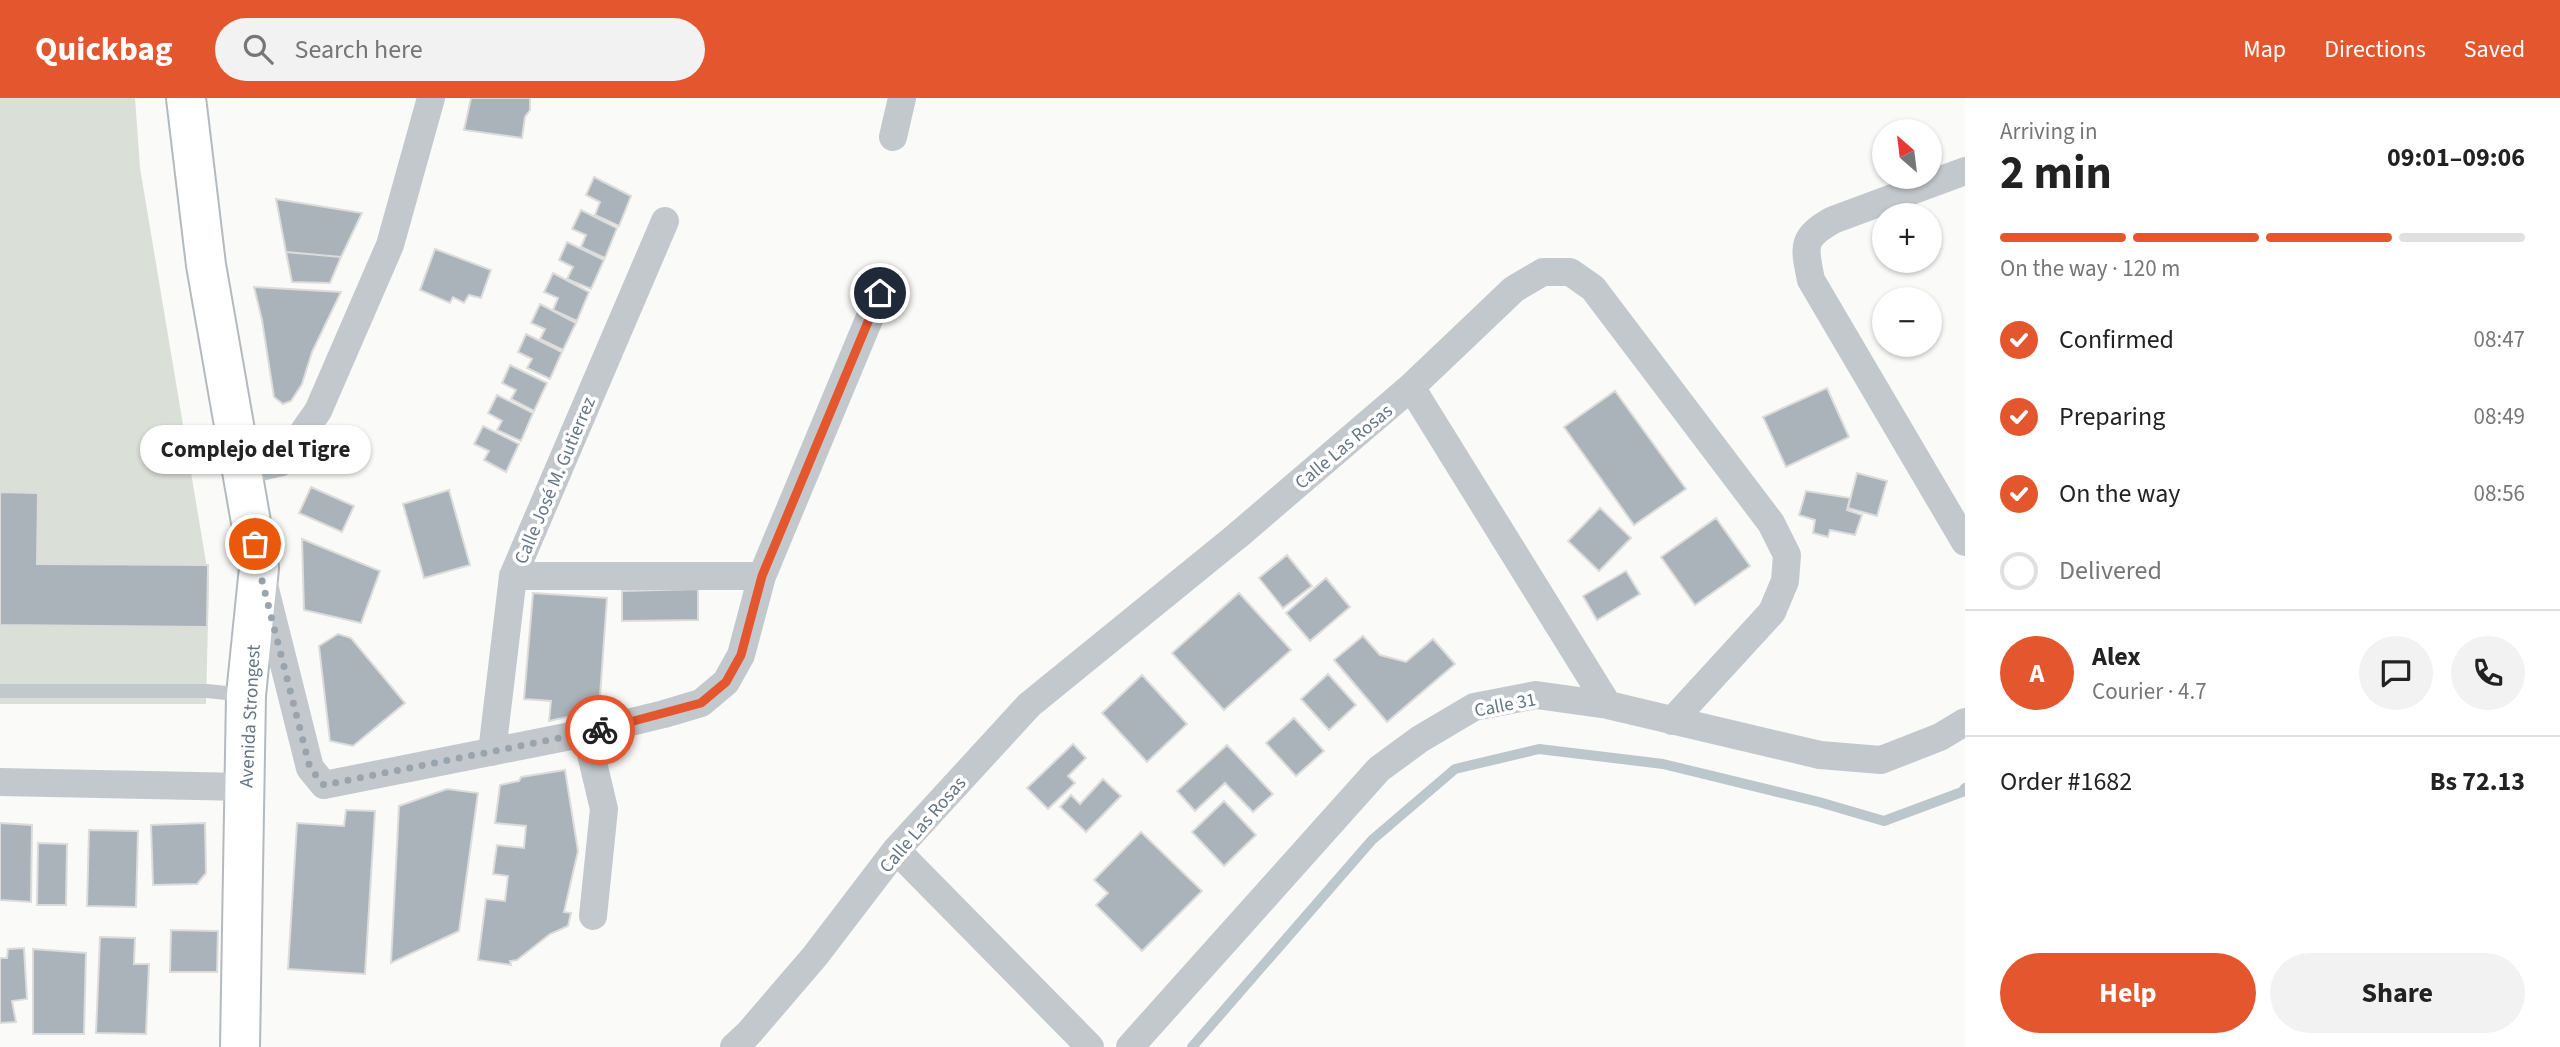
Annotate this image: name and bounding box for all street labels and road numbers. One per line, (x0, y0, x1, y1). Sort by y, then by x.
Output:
street label: Calle José M. Gutierrez (508, 393, 603, 568)
street label: Calle Las Rosas (1289, 398, 1399, 496)
street label: Avenida Strongest (233, 643, 268, 788)
street label: Calle 31 (1472, 686, 1538, 725)
street label: Calle Las Rosas (873, 771, 973, 879)

